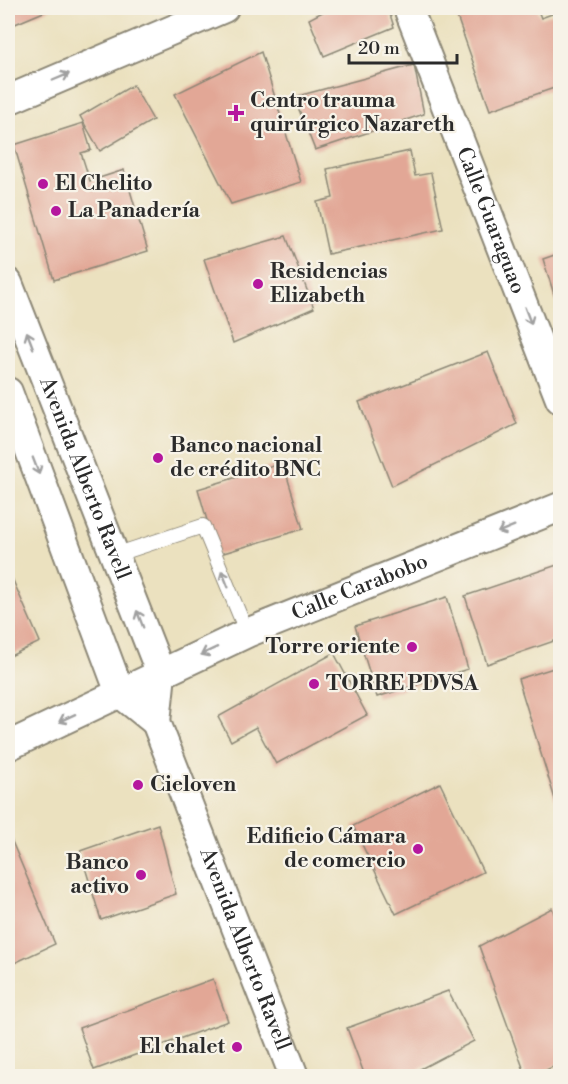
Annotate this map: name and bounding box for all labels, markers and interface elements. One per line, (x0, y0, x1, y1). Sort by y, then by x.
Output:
scale bar (349, 27, 457, 65)
text: 20 m (358, 37, 400, 60)
one-way arrow (52, 71, 70, 82)
place label: Centro trauma quirúrgico Nazareth (250, 88, 455, 138)
marker: Centro trauma quirúrgico Nazareth (227, 104, 245, 122)
street label: Calle Guaraguao (450, 143, 531, 298)
place label: El Chelito (55, 171, 153, 197)
marker: El Chelito (36, 177, 50, 191)
place label: La Panadería (68, 198, 201, 224)
marker: La Panadería (49, 204, 63, 218)
place label: Residencias Elizabeth (270, 259, 388, 309)
marker: Residencias Elizabeth (251, 277, 265, 291)
one-way arrow (523, 307, 534, 325)
one-way arrow (24, 331, 35, 350)
street label: Avenida Alberto Ravell (33, 373, 136, 584)
place label: Banco nacional de crédito BNC (170, 433, 322, 483)
marker: Banco nacional de crédito BNC (151, 451, 165, 465)
one-way arrow (31, 456, 42, 475)
one-way arrow (498, 524, 516, 535)
street label: Calle Carabobo (288, 548, 432, 627)
one-way arrow (219, 570, 230, 589)
one-way arrow (134, 610, 145, 629)
place label: Torre oriente (265, 634, 400, 660)
marker: Torre oriente (405, 640, 419, 654)
one-way arrow (201, 645, 219, 657)
place label: TORRE PDVSA (326, 671, 479, 697)
marker: TORRE PDVSA (307, 677, 321, 691)
one-way arrow (59, 712, 77, 724)
place label: Cieloven (150, 772, 236, 798)
marker: Cieloven (131, 778, 145, 792)
place label: Edificio Cámara de comercio (247, 824, 407, 874)
marker: Edificio Cámara de comercio (411, 842, 425, 856)
street label: Avenida Alberto Ravell (193, 843, 296, 1054)
place label: Banco activo (66, 850, 129, 900)
marker: Banco activo (134, 868, 148, 882)
place label: El chalet (139, 1034, 226, 1060)
marker: El chalet (230, 1040, 244, 1054)

